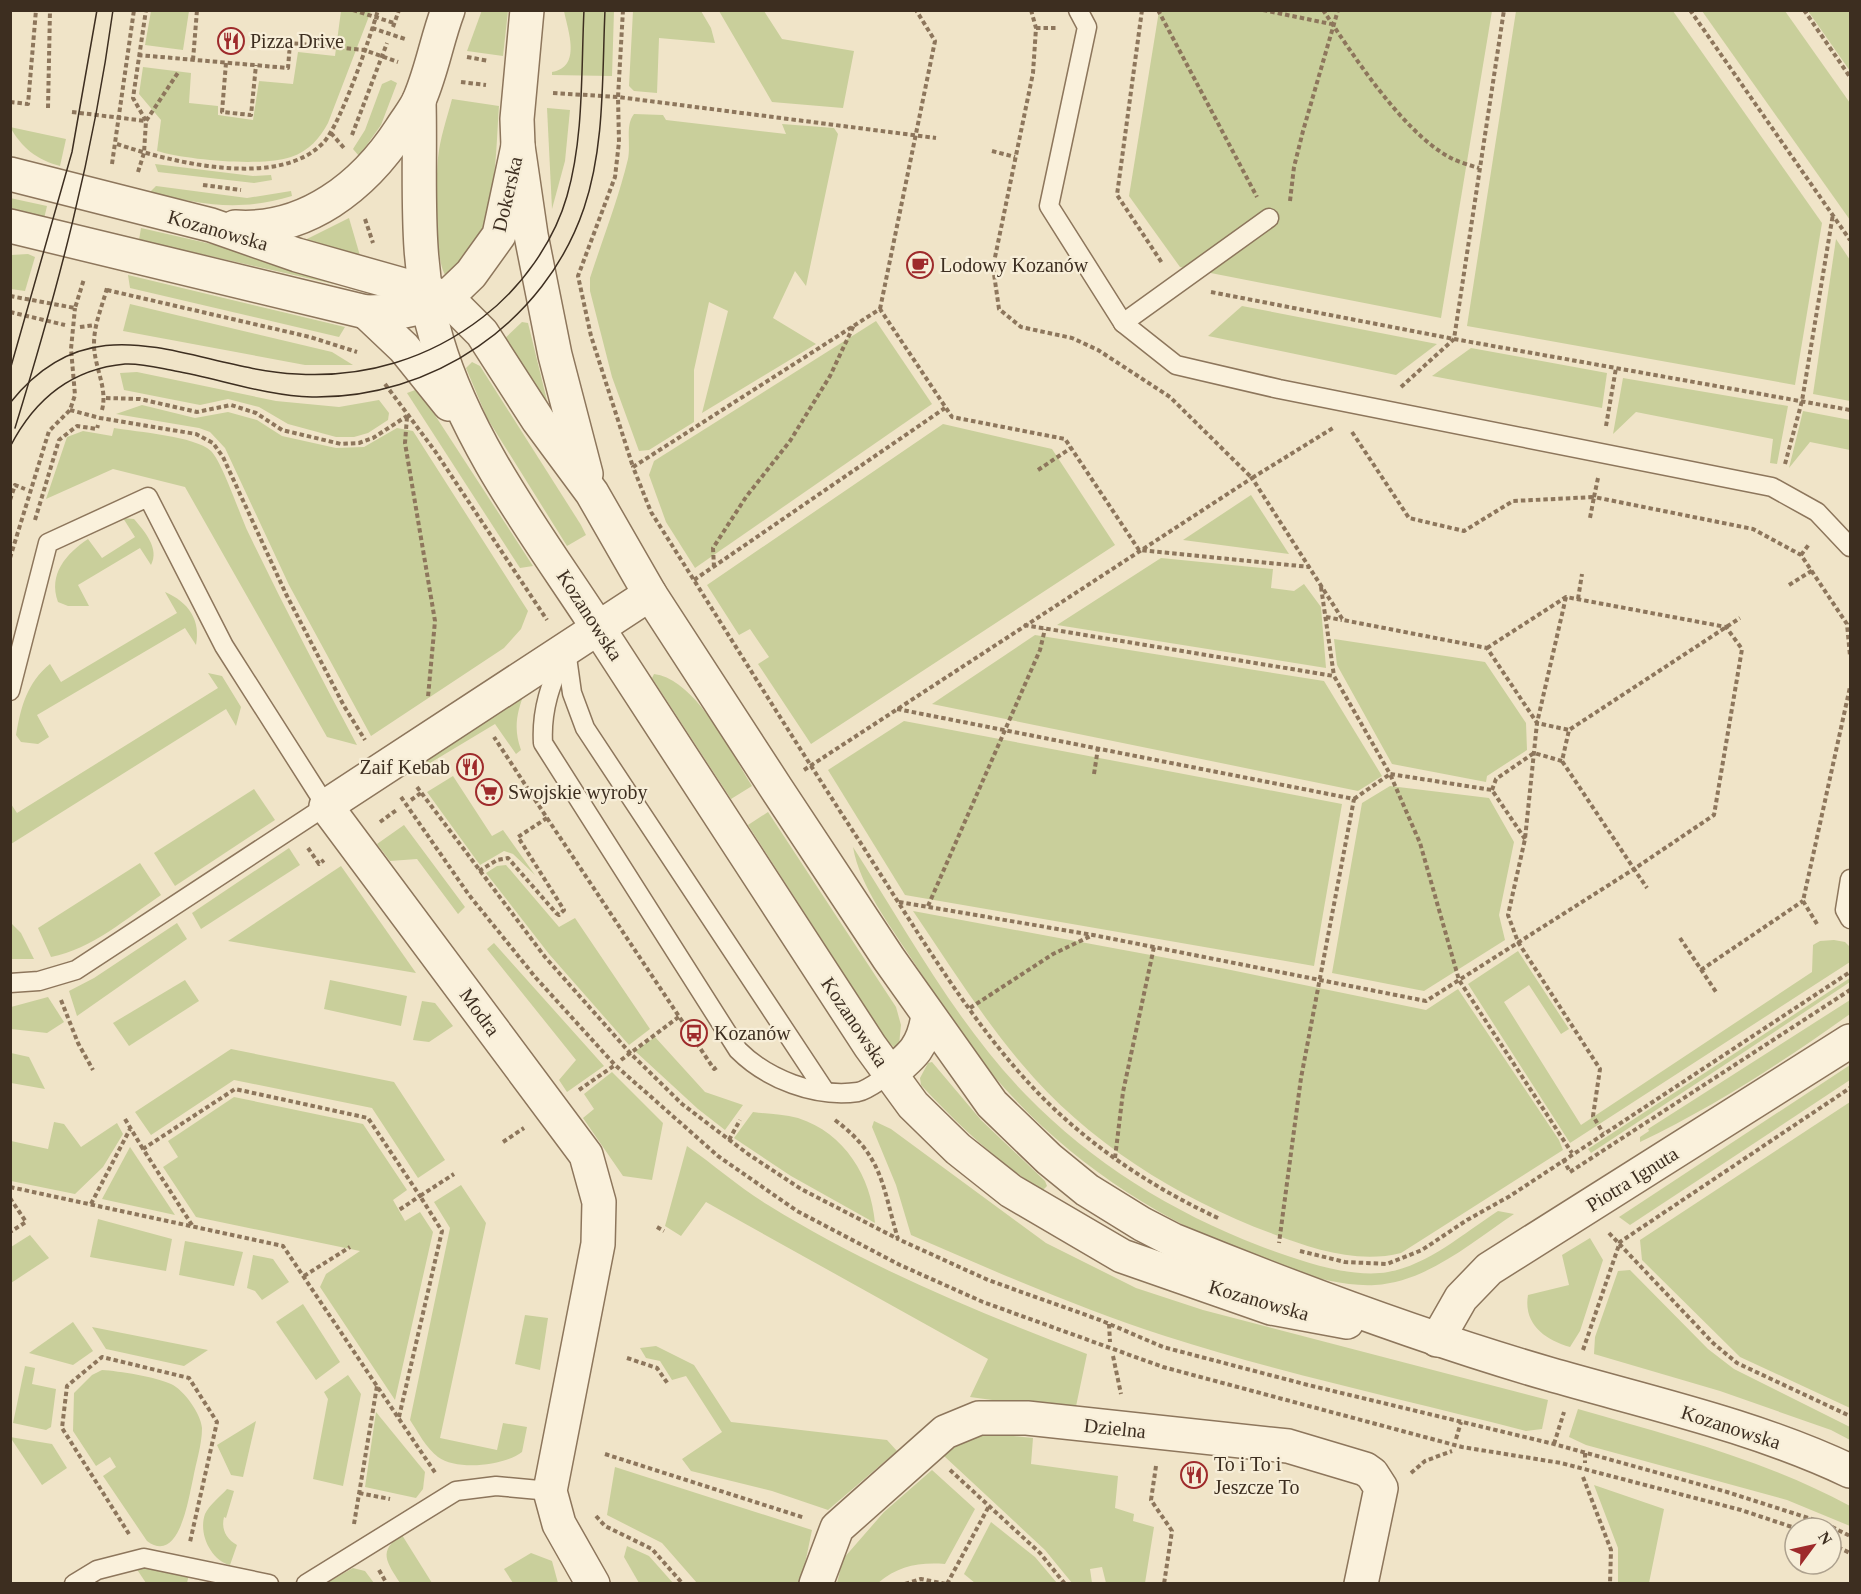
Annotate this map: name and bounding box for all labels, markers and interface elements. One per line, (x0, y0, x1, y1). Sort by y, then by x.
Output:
restaurant icon: Pizza Drive (216, 26, 246, 56)
place label: Pizza Drive (250, 30, 344, 52)
street label: Dokerska (488, 154, 526, 234)
street label: Kozanowska (165, 205, 271, 255)
cafe icon: Lodowy Kozanów (905, 250, 935, 280)
place label: Lodowy Kozanów (940, 254, 1089, 277)
street label: Kozanowska (553, 566, 627, 664)
restaurant icon: Zaif Kebab (455, 752, 485, 782)
place label: Zaif Kebab (359, 756, 450, 778)
supermarket icon: Swojskie wyroby (474, 777, 504, 807)
place label: Swojskie wyroby (508, 781, 647, 804)
street label: Kozanowska (817, 973, 893, 1071)
street label: Modra (455, 984, 505, 1040)
bus stop icon: Kozanów (679, 1018, 709, 1048)
place label: Kozanów (714, 1022, 791, 1044)
street label: Piotra Ignuta (1582, 1142, 1683, 1217)
street label: Kozanowska (1206, 1275, 1312, 1325)
street label: Kozanowska (1678, 1401, 1784, 1453)
street label: Dzielna (1083, 1414, 1147, 1442)
place label: To i To i Jeszcze To (1214, 1453, 1299, 1498)
restaurant icon: To i To i Jeszcze To (1179, 1460, 1209, 1490)
north arrow (1783, 1516, 1843, 1576)
text: N (1815, 1529, 1836, 1548)

